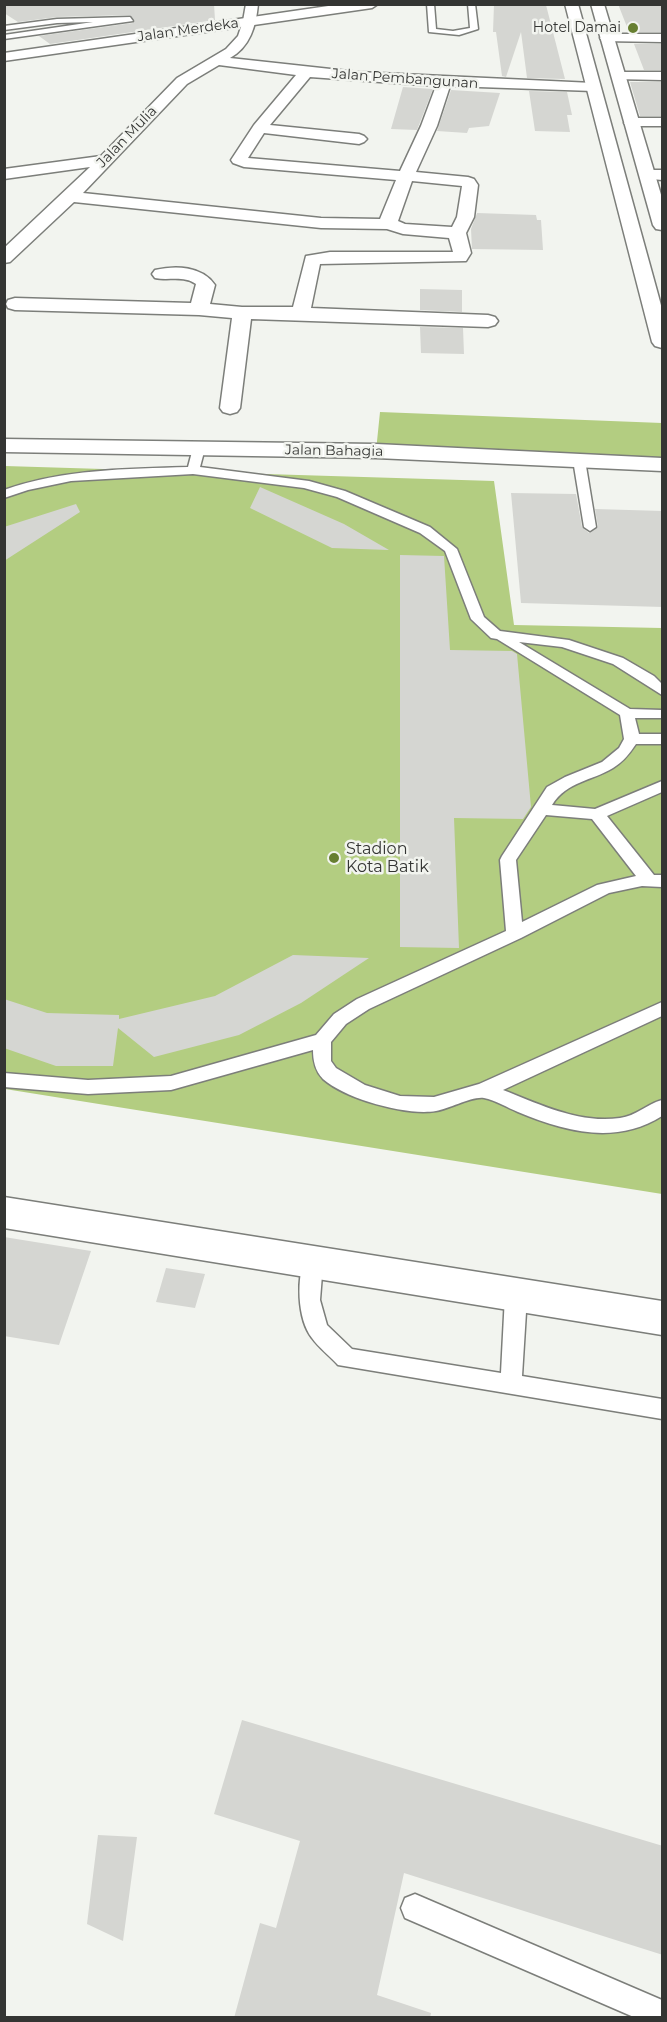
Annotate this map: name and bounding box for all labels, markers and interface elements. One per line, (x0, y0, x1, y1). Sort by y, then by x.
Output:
street label: Jalan Merdeka (136, 15, 240, 45)
place label: Hotel Damai (533, 20, 621, 36)
marker: Hotel Damai (626, 21, 640, 35)
street label: Jalan Pembangunan (331, 65, 479, 93)
street label: Jalan Mulia (94, 103, 160, 171)
street label: Jalan Bahagia (285, 442, 383, 460)
place label: Stadion Kota Batik (346, 839, 429, 877)
marker: Stadion Kota Batik (327, 851, 341, 865)

